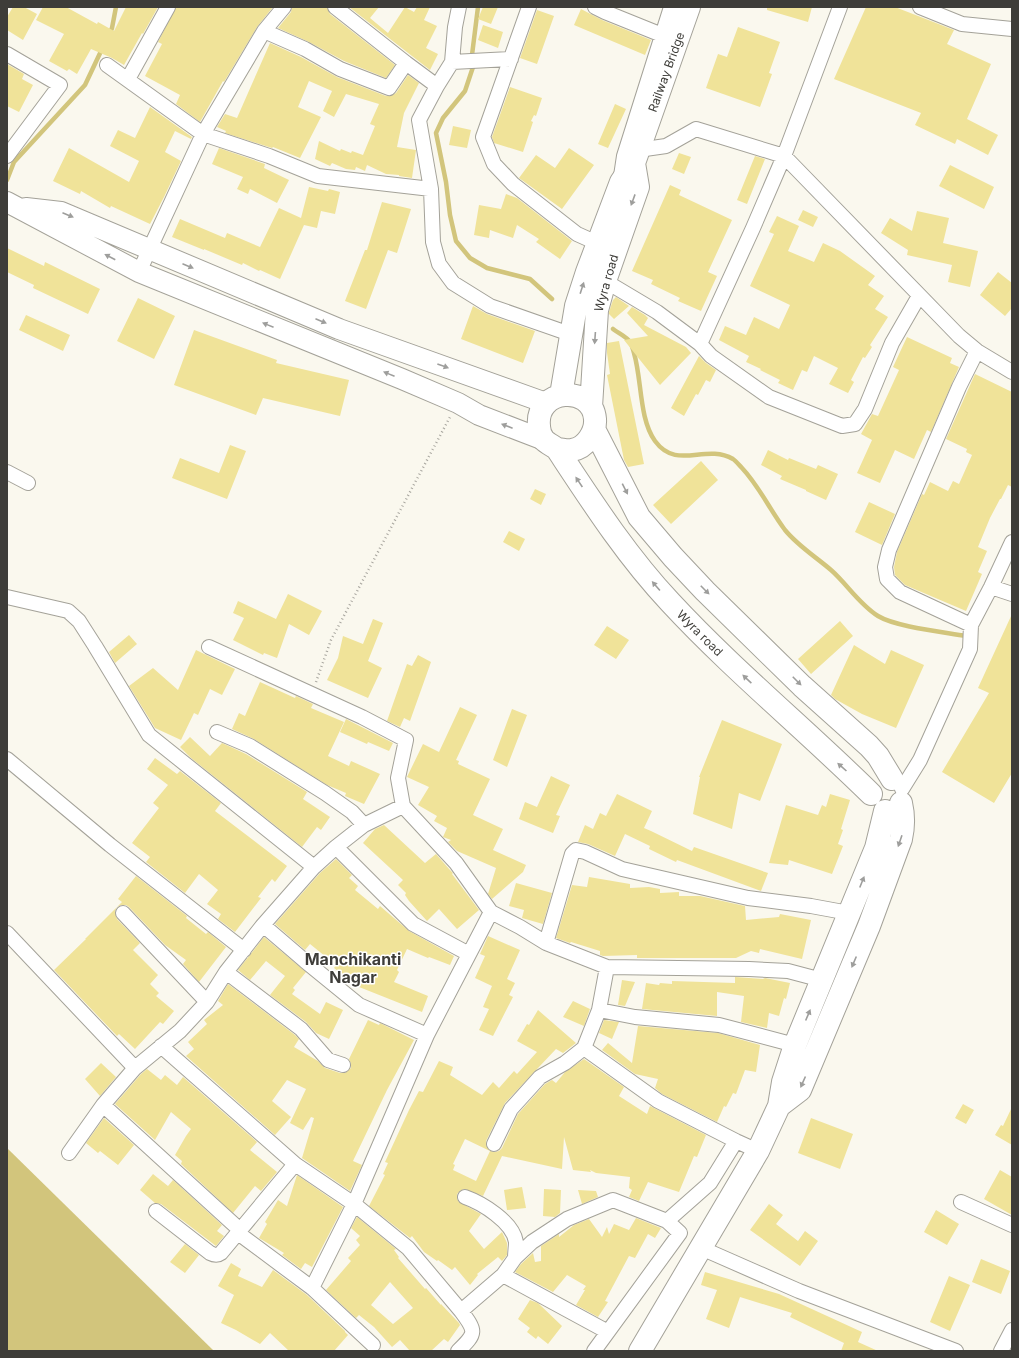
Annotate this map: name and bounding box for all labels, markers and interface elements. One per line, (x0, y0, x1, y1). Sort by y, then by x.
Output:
street label: Railway Bridge (645, 30, 687, 114)
one-way arrow (630, 195, 636, 207)
one-way arrow (63, 212, 74, 218)
street label: Wyra road (591, 253, 621, 313)
one-way arrow (104, 254, 116, 260)
one-way arrow (182, 264, 194, 270)
one-way arrow (579, 282, 585, 294)
one-way arrow (315, 319, 327, 325)
one-way arrow (262, 321, 274, 327)
one-way arrow (592, 332, 598, 345)
one-way arrow (437, 363, 449, 369)
one-way arrow (382, 370, 394, 376)
one-way arrow (501, 422, 513, 428)
one-way arrow (575, 477, 583, 487)
one-way arrow (622, 483, 628, 494)
one-way arrow (652, 582, 661, 591)
one-way arrow (700, 585, 709, 595)
street label: Wyra road (674, 607, 726, 659)
one-way arrow (742, 674, 752, 684)
one-way arrow (792, 676, 802, 686)
one-way arrow (837, 763, 848, 772)
one-way arrow (897, 835, 903, 847)
one-way arrow (859, 875, 865, 887)
district label: Manchikanti Nagar (305, 949, 401, 987)
one-way arrow (850, 957, 856, 969)
one-way arrow (805, 1009, 811, 1021)
one-way arrow (800, 1077, 806, 1088)

